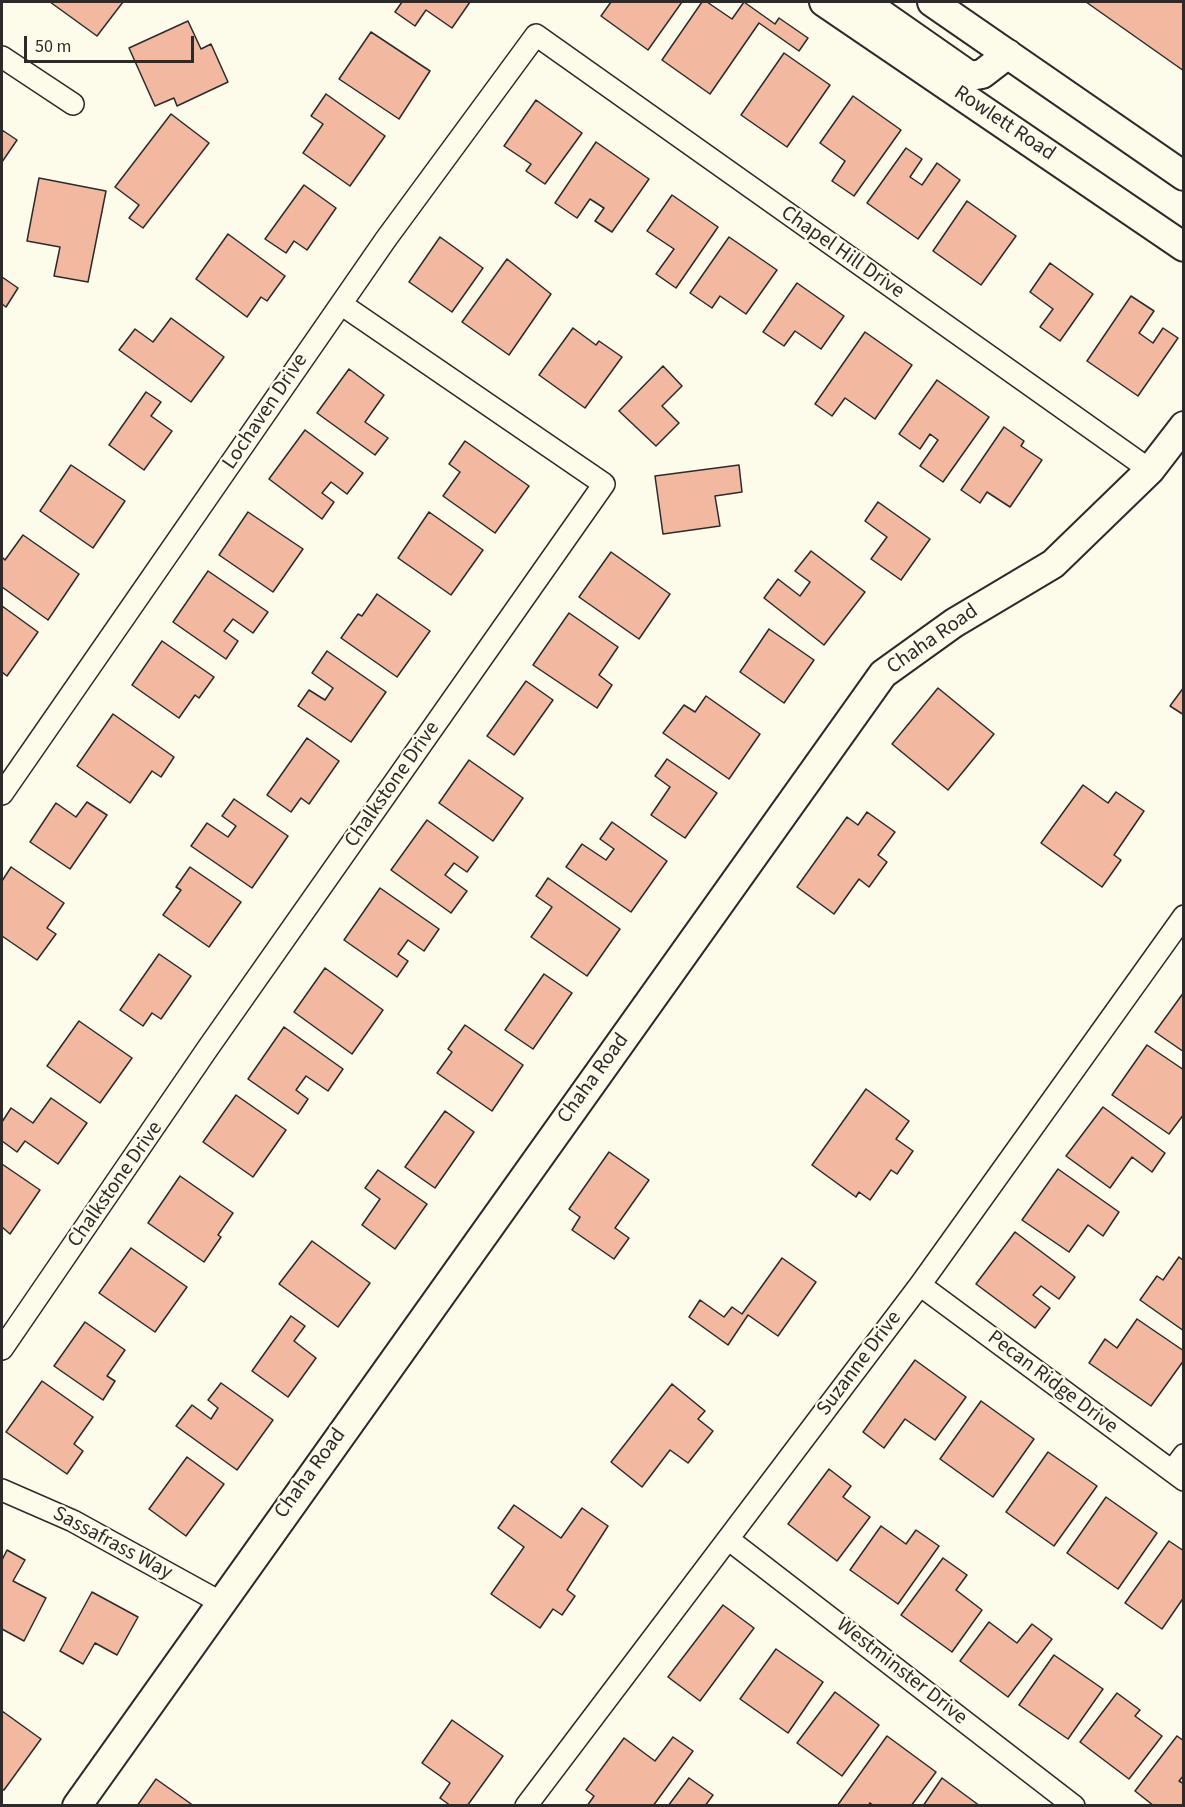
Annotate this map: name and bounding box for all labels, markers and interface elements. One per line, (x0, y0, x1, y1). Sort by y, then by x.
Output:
scale bar (27, 24, 196, 62)
text: 50 m (35, 34, 71, 59)
street label: Rowlett Road (949, 81, 1059, 167)
street label: Chapel Hill Drive (775, 201, 909, 305)
street label: Lochaven Drive (218, 349, 314, 475)
street label: Chaha Road (883, 599, 983, 681)
street label: Chalkstone Drive (340, 717, 446, 853)
street label: Chaha Road (553, 1029, 635, 1129)
street label: Chalkstone Drive (63, 1117, 169, 1253)
street label: Suzanne Drive (812, 1307, 908, 1421)
street label: Pecan Ridge Drive (982, 1326, 1122, 1440)
street label: Chaha Road (270, 1424, 352, 1524)
street label: Sassafrass Way (48, 1502, 176, 1586)
street label: Westminster Drive (831, 1613, 971, 1731)

